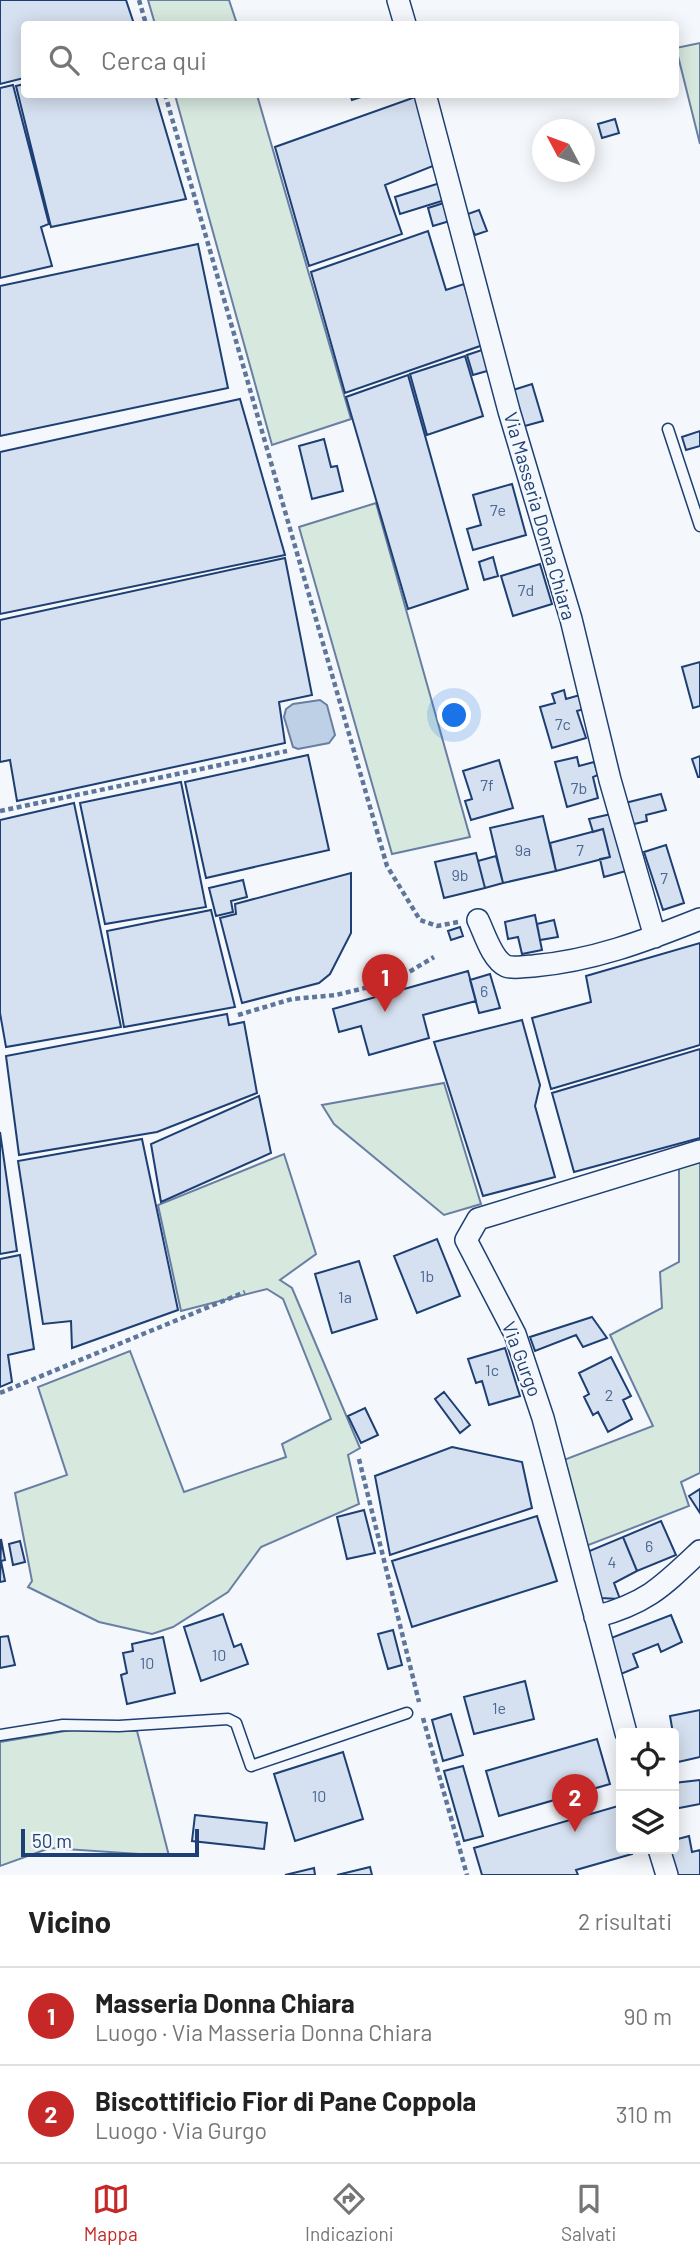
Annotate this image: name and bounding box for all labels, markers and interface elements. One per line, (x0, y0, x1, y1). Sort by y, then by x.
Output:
search box (21, 21, 679, 98)
icon: search (45, 41, 83, 79)
text: Cerca qui (101, 44, 207, 75)
north arrow (532, 119, 595, 182)
street label: Via Masseria Donna Chiara (500, 409, 581, 622)
house number: 7e (490, 500, 506, 519)
house number: 7d (518, 580, 534, 599)
your location (437, 698, 471, 732)
house number: 7c (555, 714, 571, 733)
house number: 7f (480, 775, 494, 794)
house number: 7b (571, 778, 587, 797)
house number: 9a (515, 840, 531, 859)
house number: 7 (576, 840, 584, 859)
house number: 9b (451, 865, 469, 884)
house number: 7 (660, 868, 668, 887)
pin: 1 (362, 954, 408, 1012)
house number: 6 (480, 981, 488, 1000)
house number: 1b (420, 1266, 434, 1285)
house number: 1a (338, 1287, 352, 1306)
street label: Via Gurgo (498, 1318, 547, 1400)
house number: 1c (485, 1360, 499, 1379)
house number: 2 (605, 1385, 613, 1404)
house number: 6 (645, 1536, 653, 1555)
house number: 4 (608, 1552, 616, 1571)
house number: 10 (212, 1645, 226, 1664)
house number: 10 (140, 1653, 154, 1672)
house number: 1e (492, 1698, 506, 1717)
map controls (616, 1728, 679, 1854)
button: locate (616, 1728, 679, 1791)
pin: 2 (552, 1774, 598, 1832)
house number: 10 (312, 1786, 326, 1805)
button: layers (616, 1791, 679, 1854)
scale bar (21, 1826, 200, 1858)
text: 50 m (32, 1829, 72, 1852)
text: Vicino (28, 1903, 111, 1939)
text: 2 risultati (578, 1907, 672, 1935)
text: Masseria Donna Chiara (95, 1987, 355, 2018)
text: 1 (47, 2002, 55, 2030)
text: 90 m (623, 2002, 672, 2030)
text: Luogo · Via Masseria Donna Chiara (95, 2018, 432, 2046)
text: Biscottificio Fior di Pane Coppola (95, 2085, 476, 2116)
text: 2 (45, 2100, 57, 2128)
text: 310 m (616, 2100, 672, 2128)
text: Luogo · Via Gurgo (95, 2116, 267, 2144)
tab: Mappa (84, 2180, 138, 2245)
tab: Indicazioni (305, 2180, 394, 2245)
tab: Salvati (561, 2180, 616, 2245)

